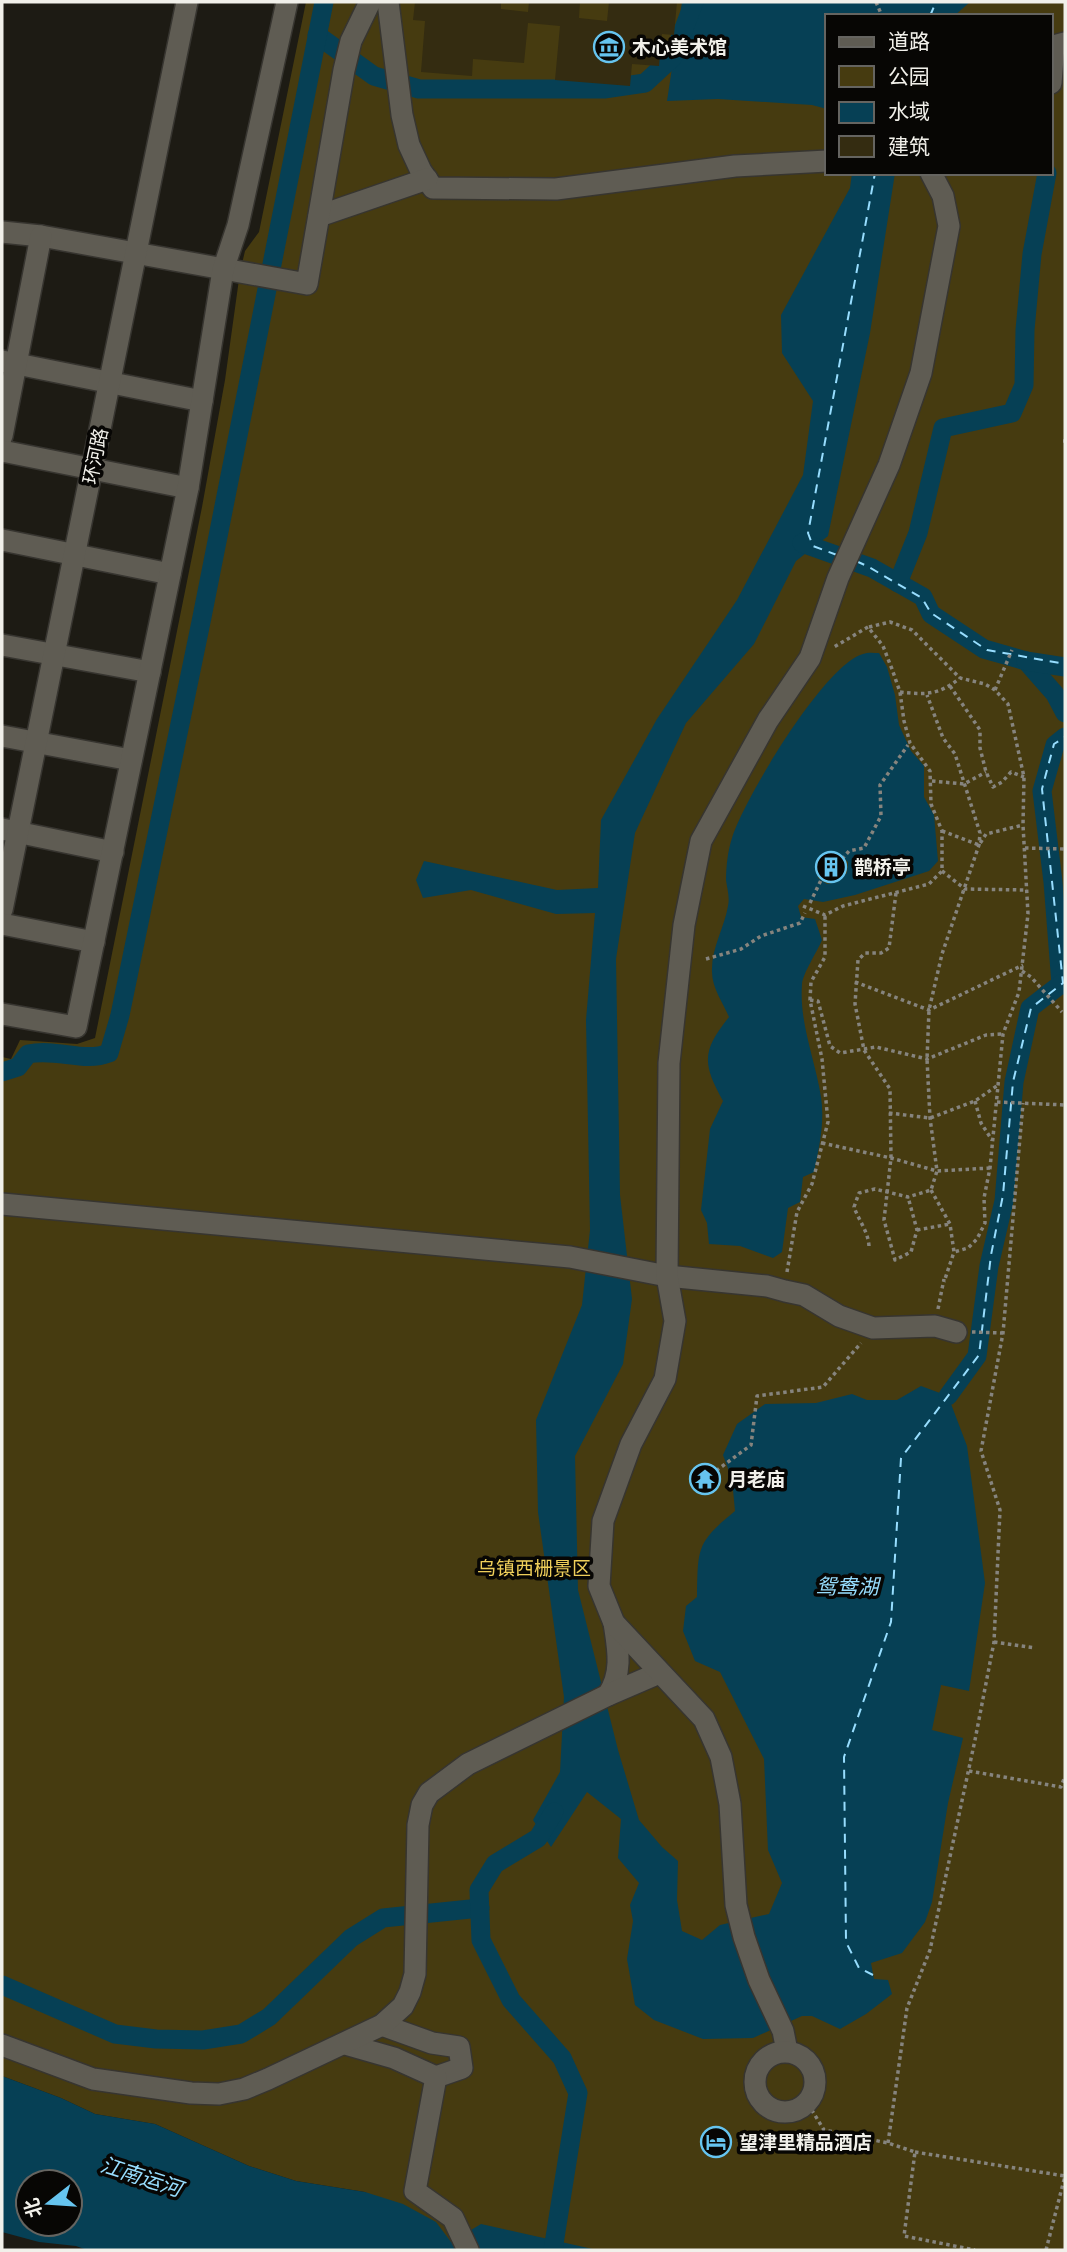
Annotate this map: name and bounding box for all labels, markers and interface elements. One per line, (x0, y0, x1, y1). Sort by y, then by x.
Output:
legend (825, 14, 1053, 175)
museum icon: 木心美术馆 (592, 30, 626, 64)
text: 道路 (888, 30, 930, 53)
place label: 木心美术馆 (632, 37, 727, 58)
text: 公园 (888, 65, 930, 88)
text: 水域 (888, 100, 930, 123)
text: 建筑 (888, 135, 930, 158)
street label: 环河路 (79, 426, 112, 486)
building icon: 鹊桥亭 (814, 850, 848, 884)
place label: 鹊桥亭 (854, 857, 911, 878)
temple icon: 月老庙 (688, 1462, 722, 1496)
place label: 月老庙 (728, 1469, 785, 1490)
park label: 乌镇西栅景区 (477, 1558, 591, 1579)
water label: 鸳鸯湖 (816, 1575, 881, 1598)
hotel icon: 望津里精品酒店 (699, 2125, 733, 2159)
place label: 望津里精品酒店 (739, 2132, 872, 2153)
water label: 江南运河 (98, 2153, 188, 2202)
north arrow (14, 2168, 84, 2238)
text: 北 (20, 2196, 46, 2220)

